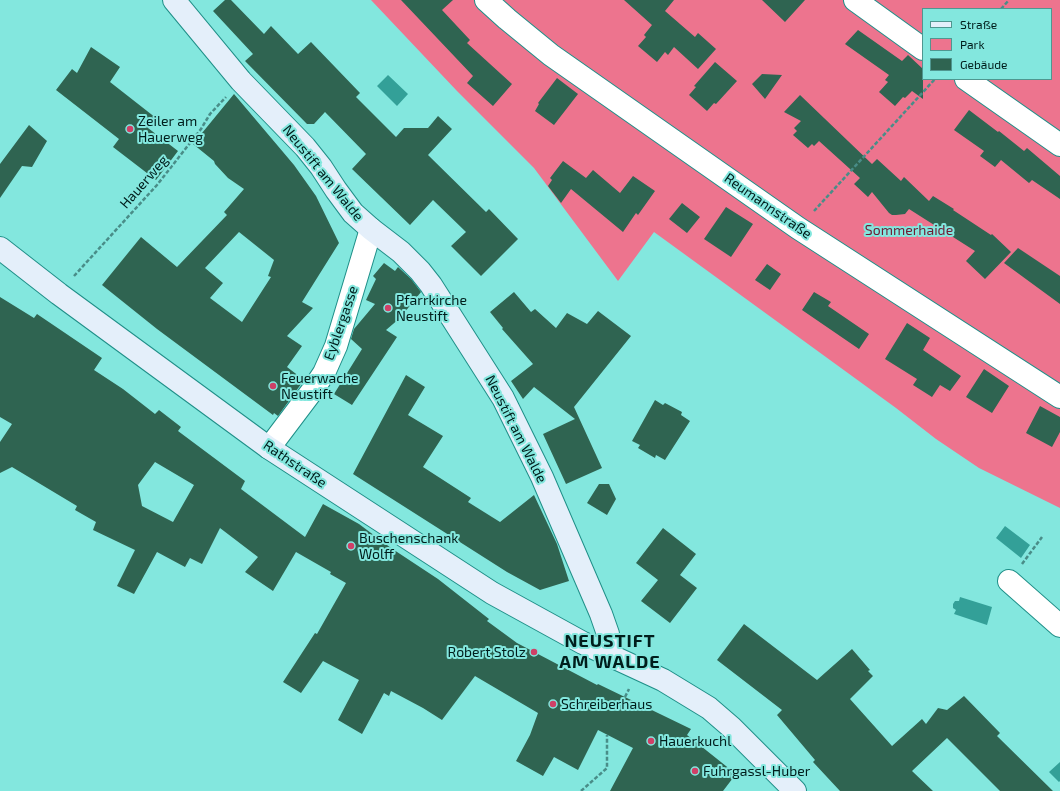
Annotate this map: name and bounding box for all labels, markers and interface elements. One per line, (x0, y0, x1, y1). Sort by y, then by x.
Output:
legend (922, 8, 1052, 80)
text: Straße (960, 17, 997, 31)
text: Park (960, 37, 985, 51)
text: Gebäude (960, 57, 1008, 71)
place label: Zeiler am Hauerweg (138, 113, 203, 146)
street label: Neustift am Walde (279, 122, 367, 224)
marker: Zeiler am Hauerweg (125, 124, 135, 134)
street label: Hauerweg (116, 152, 172, 212)
street label: Reumannstraße (721, 170, 815, 242)
park label: Sommerhaide (865, 222, 953, 238)
street label: Eyblergasse (320, 284, 362, 362)
place label: Pfarrkirche Neustift (396, 292, 467, 324)
marker: Pfarrkirche Neustift (383, 303, 393, 313)
place label: Feuerwache Neustift (281, 370, 359, 402)
street label: Neustift am Walde (482, 372, 550, 486)
marker: Feuerwache Neustift (268, 381, 278, 391)
street label: Rathstraße (260, 437, 330, 491)
place label: Buschenschank Wolff (359, 530, 458, 562)
marker: Buschenschank Wolff (346, 541, 356, 551)
district label: NEUSTIFT AM WALDE (559, 630, 661, 672)
place label: Robert Stolz (448, 644, 526, 660)
marker: Robert Stolz (529, 647, 539, 657)
place label: Schreiberhaus (561, 696, 652, 712)
marker: Schreiberhaus (548, 699, 558, 709)
place label: Hauerkuchl (659, 733, 731, 749)
marker: Hauerkuchl (646, 736, 656, 746)
place label: Fuhrgassl-Huber (703, 763, 810, 779)
marker: Fuhrgassl-Huber (690, 766, 700, 776)

